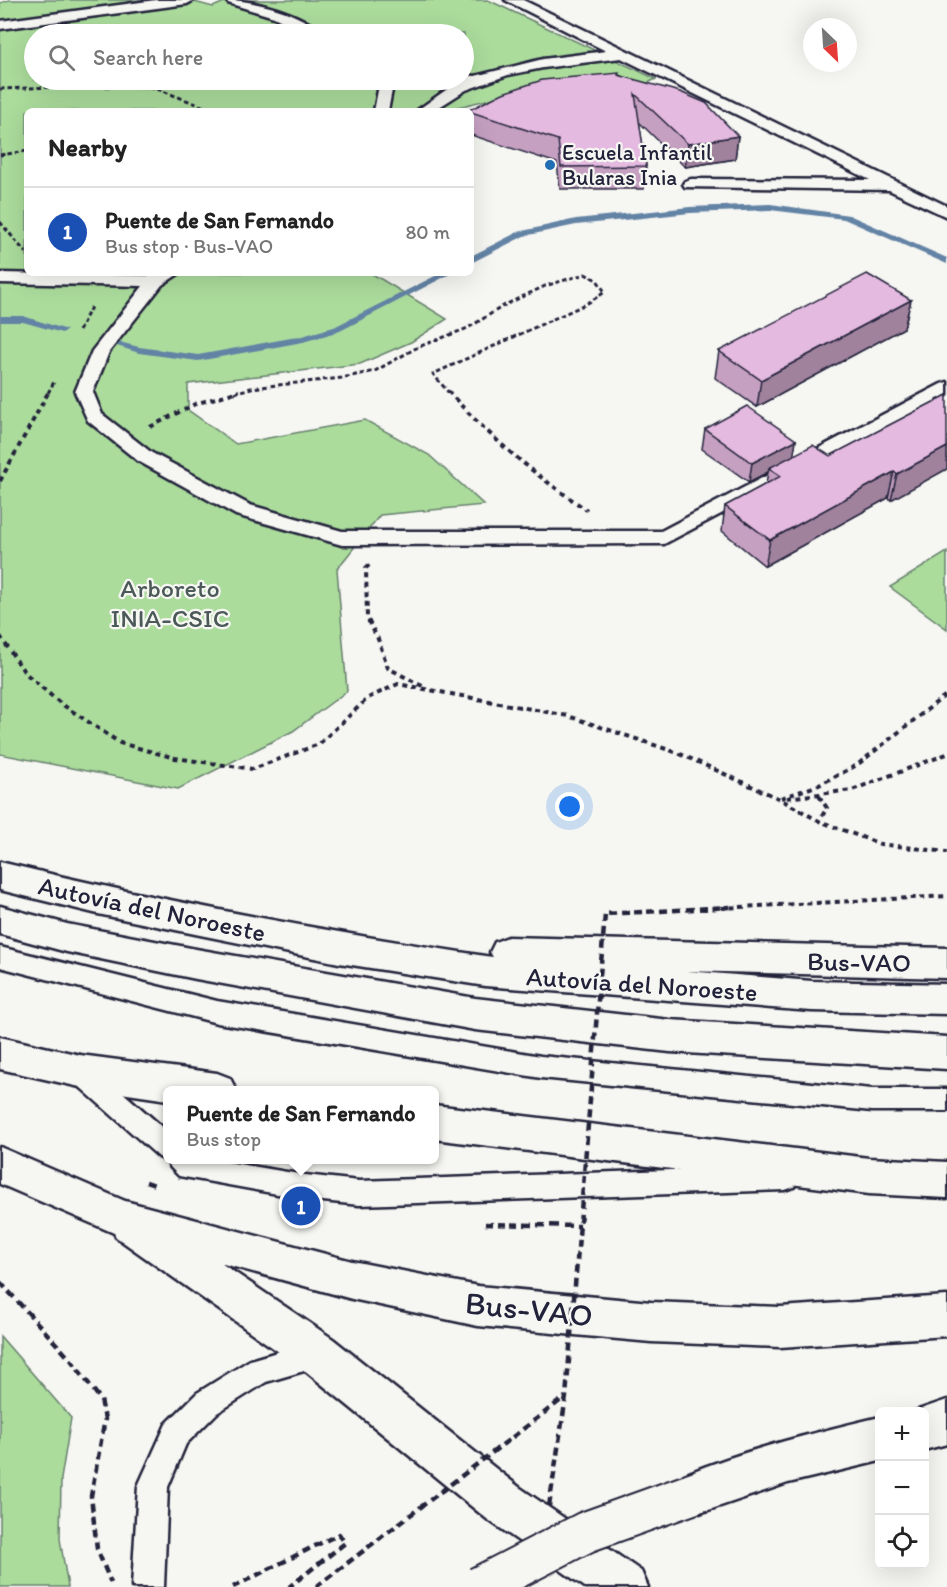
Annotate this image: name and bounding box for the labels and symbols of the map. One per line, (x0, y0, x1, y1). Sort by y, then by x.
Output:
north arrow (803, 18, 857, 72)
place label: Escuela Infantil Bularas Inia (562, 139, 712, 191)
marker: Escuela Infantil Bularas Inia (543, 158, 557, 172)
park label: Arboreto INIA-CSIC (111, 572, 229, 634)
your location (555, 792, 584, 821)
street label: Autovía del Noroeste (35, 869, 269, 949)
street label: Bus-VAO (807, 945, 911, 979)
street label: Autovía del Noroeste (525, 960, 759, 1008)
pin: 1 (282, 1184, 320, 1228)
street label: Bus-VAO (463, 1283, 595, 1335)

